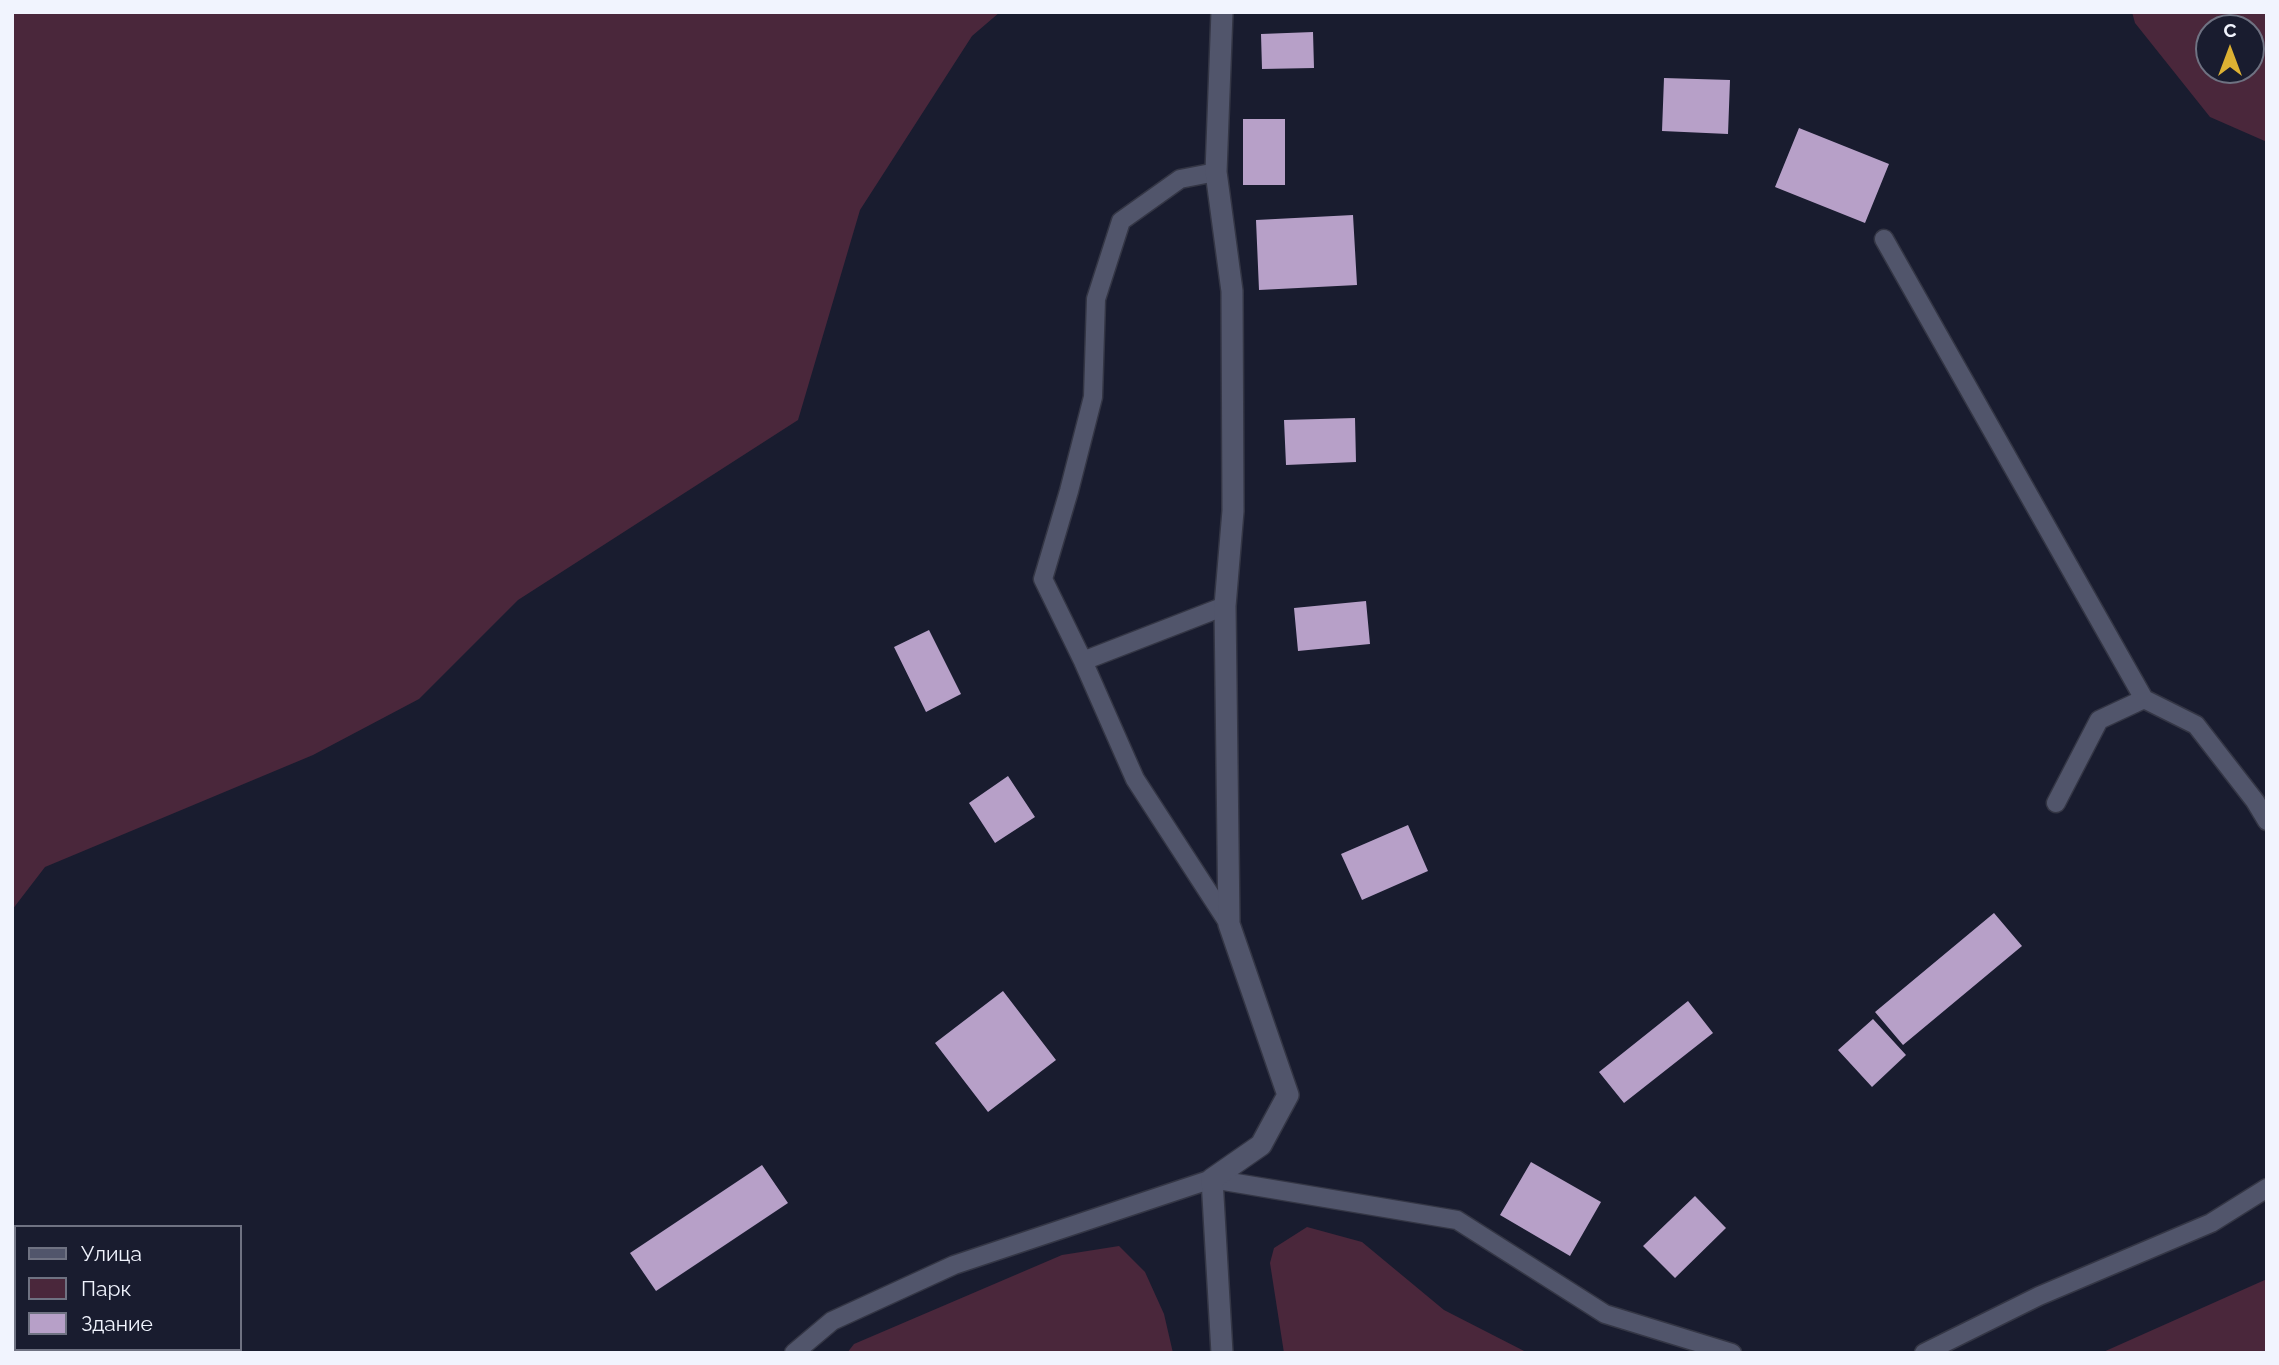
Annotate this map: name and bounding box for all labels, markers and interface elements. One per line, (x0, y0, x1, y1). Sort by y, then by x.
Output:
north arrow (2195, 14, 2265, 84)
text: С (2223, 19, 2237, 41)
legend (14, 1225, 242, 1351)
text: Улица (81, 1241, 142, 1266)
text: Парк (81, 1276, 131, 1301)
text: Здание (81, 1311, 153, 1336)

